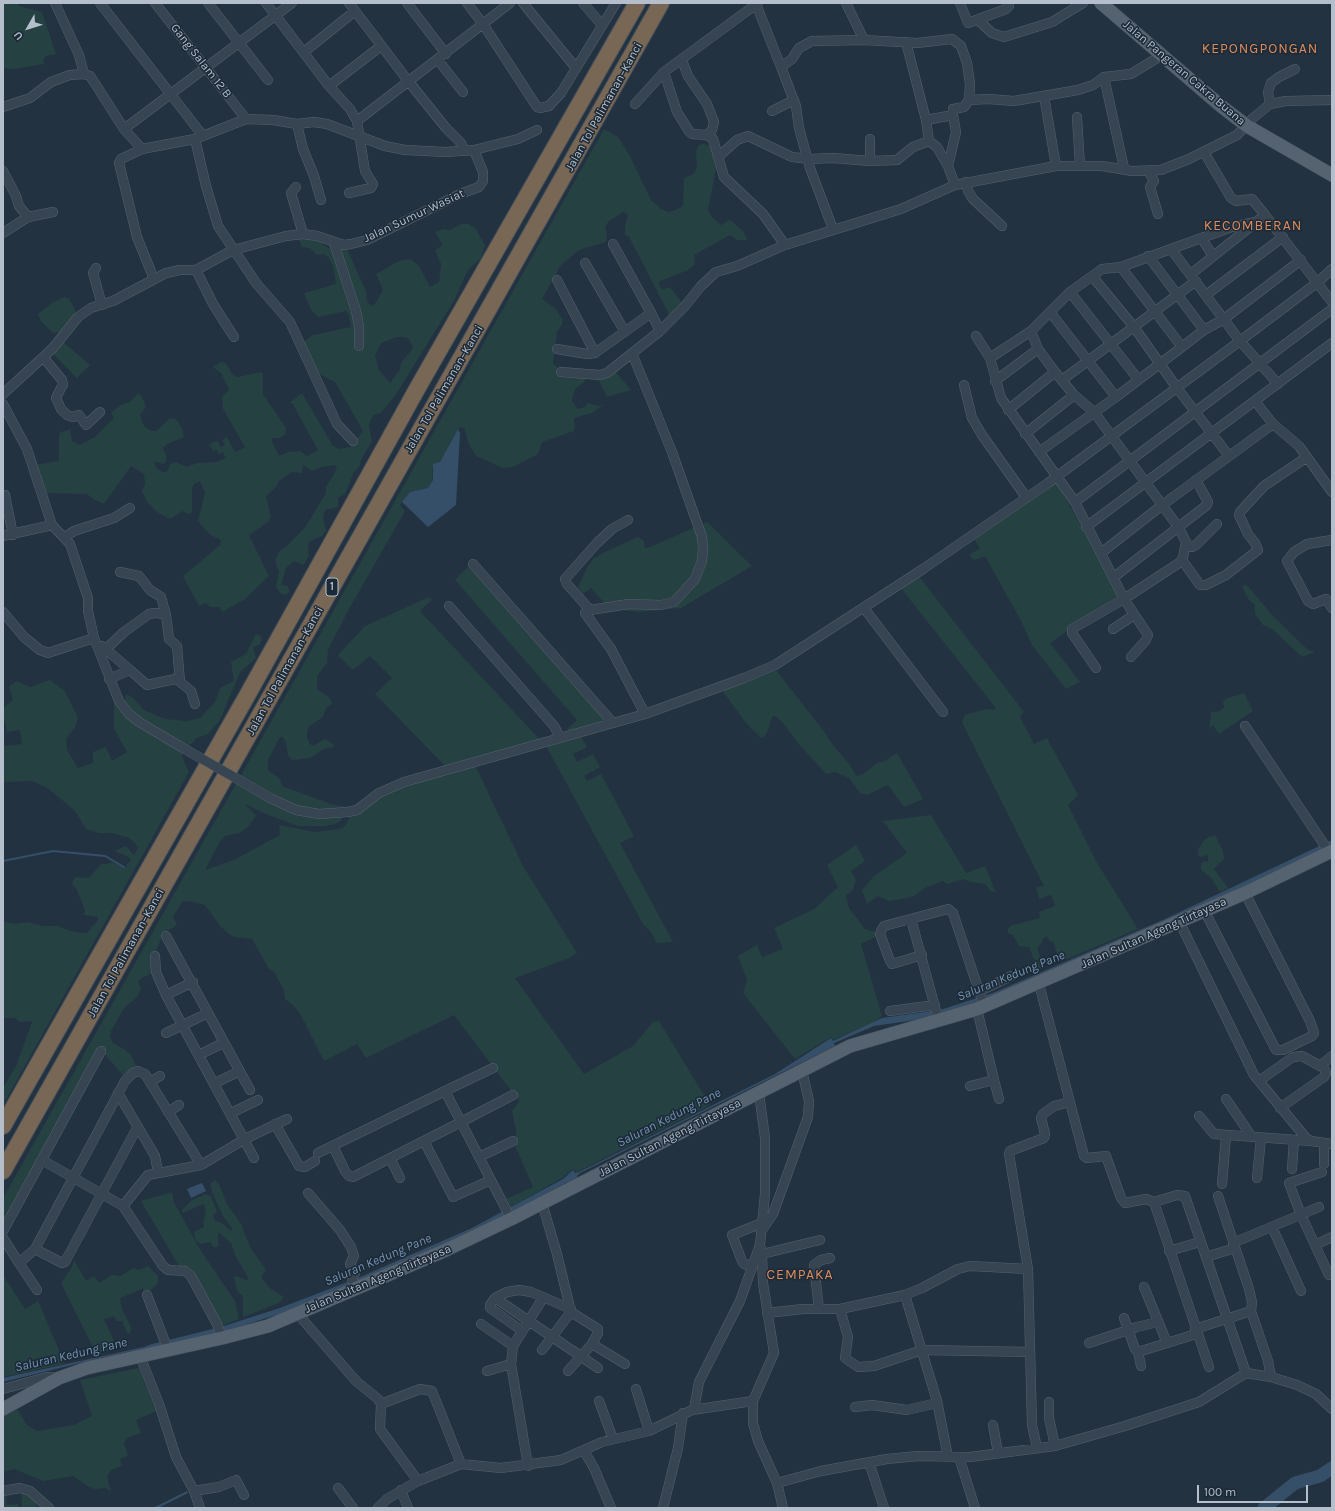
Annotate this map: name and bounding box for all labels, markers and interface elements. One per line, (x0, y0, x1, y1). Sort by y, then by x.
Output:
north arrow (8, 8, 48, 48)
street label: Jalan Pangeran Cakra Buana (1120, 17, 1248, 129)
street label: Gang Salam 12 B (168, 21, 234, 101)
text: U (11, 29, 26, 43)
street label: Jalan Tol Palimanan–Kanci (563, 40, 645, 174)
district label: KEPONGPONGAN (1202, 41, 1318, 57)
street label: Jalan Sumur Wasiat (361, 186, 467, 246)
district label: KECOMBERAN (1204, 218, 1302, 234)
street label: Jalan Tol Palimanan–Kanci (402, 323, 486, 455)
road number: 1 (326, 578, 338, 596)
street label: Jalan Tol Palimanan–Kanci (244, 604, 326, 738)
street label: Jalan Tol Palimanan–Kanci (85, 886, 167, 1020)
street label: Jalan Sultan Ageng Tirtayasa (1079, 894, 1229, 972)
water label: Saluran Kedung Pane (955, 947, 1067, 1005)
water label: Saluran Kedung Pane (614, 1085, 724, 1151)
street label: Jalan Sultan Ageng Tirtayasa (597, 1096, 743, 1180)
water label: Saluran Kedung Pane (322, 1230, 434, 1290)
street label: Jalan Sultan Ageng Tirtayasa (303, 1242, 453, 1316)
district label: CEMPAKA (766, 1267, 834, 1283)
water label: Saluran Kedung Pane (13, 1335, 129, 1375)
scale bar (1199, 1477, 1310, 1503)
text: 100 m (1204, 1485, 1236, 1499)

